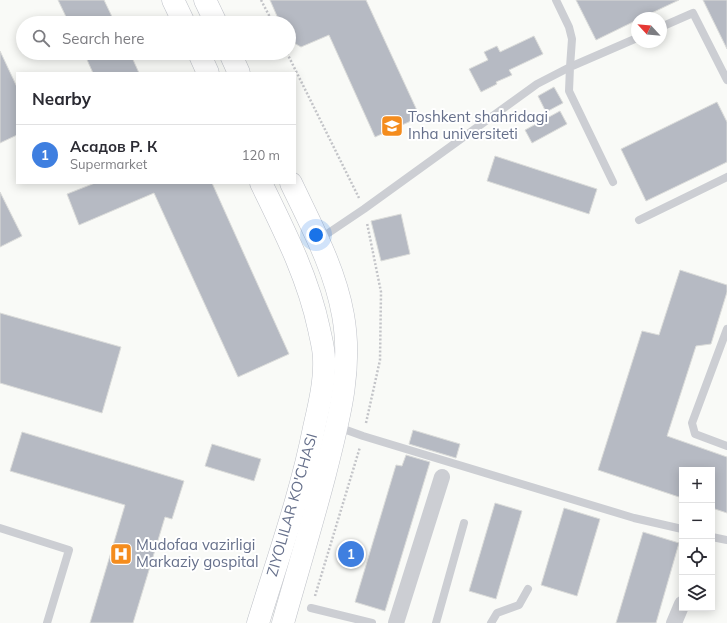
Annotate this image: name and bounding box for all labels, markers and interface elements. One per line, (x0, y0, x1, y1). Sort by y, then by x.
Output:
north arrow (631, 12, 667, 48)
search box (16, 16, 296, 60)
icon: search (30, 27, 52, 49)
text: Search here (62, 29, 144, 48)
text: Nearby (32, 88, 91, 109)
place label: Toshkent shahridagi Inha universiteti (408, 107, 548, 143)
school or university icon: Toshkent shahridagi Inha universiteti (379, 113, 405, 139)
text: Асадов Р. К (70, 137, 157, 156)
text: 1 (41, 147, 49, 163)
text: 120 m (242, 147, 280, 163)
text: Supermarket (70, 156, 147, 172)
your location (306, 225, 326, 245)
street label: ZIYOLILAR KO'CHASI (262, 431, 321, 579)
map controls (679, 467, 715, 611)
button: + (679, 467, 715, 503)
button: − (679, 503, 715, 539)
place label: Mudofaa vazirligi Markaziy gospital (136, 535, 259, 571)
pin: 1 (338, 539, 364, 569)
button: locate (679, 539, 715, 575)
hospital icon: Mudofaa vazirligi Markaziy gospital (108, 541, 134, 567)
button: layers (679, 575, 715, 611)

